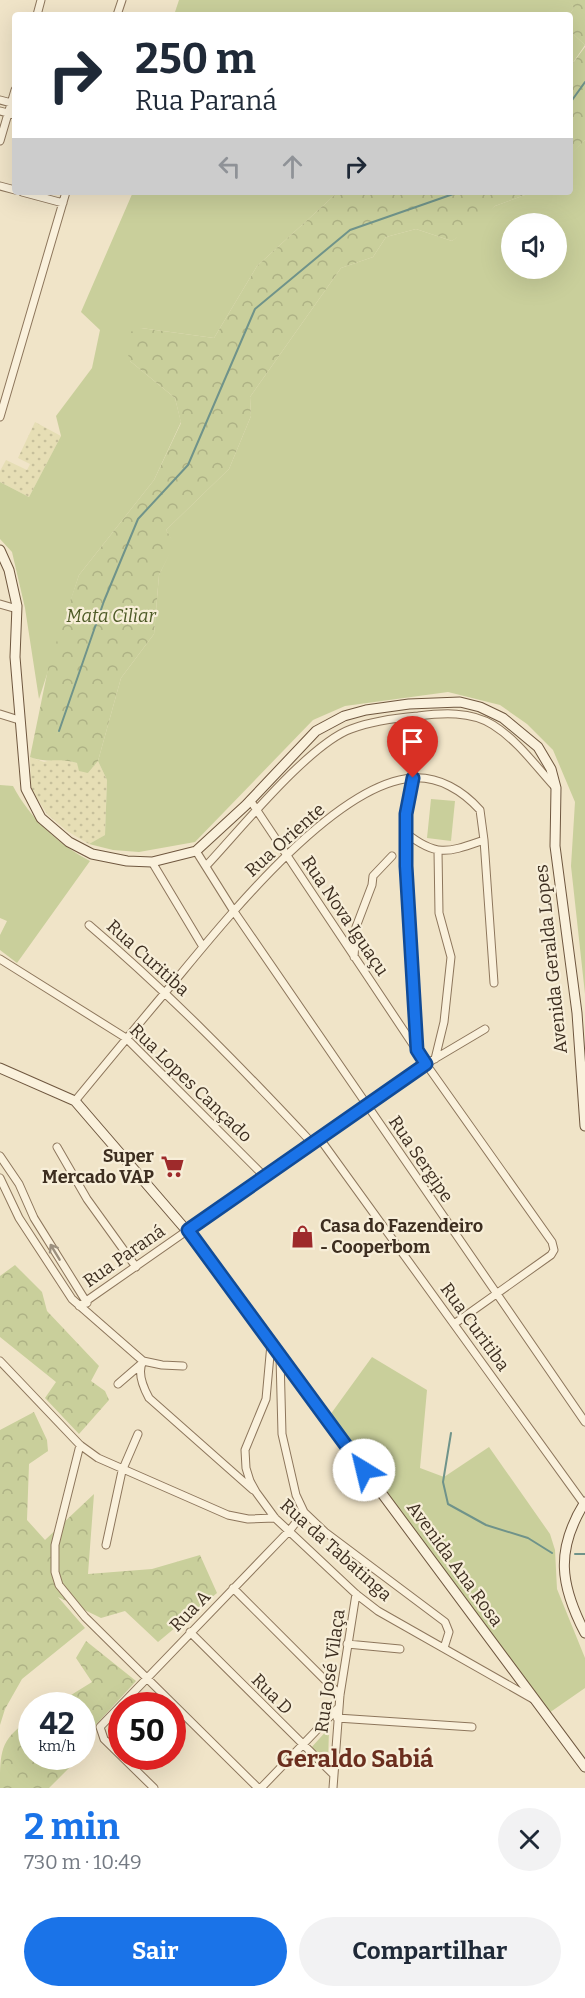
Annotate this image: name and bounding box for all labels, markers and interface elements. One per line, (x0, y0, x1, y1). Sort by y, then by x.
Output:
text: 250 m (135, 34, 256, 84)
icon: right (36, 36, 114, 114)
text: Rua Paraná (135, 85, 277, 117)
icon: left (213, 150, 246, 183)
icon: ahead (276, 150, 309, 183)
icon: right (339, 150, 372, 183)
map controls (501, 213, 567, 279)
button: sound (501, 213, 567, 279)
park label: Mata Ciliar (66, 605, 156, 627)
pin (387, 716, 438, 778)
icon: arrive (396, 725, 429, 758)
street label: Rua Oriente (241, 798, 329, 882)
street label: Rua Nova Iguaçu (297, 852, 393, 980)
street label: Avenida Geralda Lopes (530, 863, 572, 1055)
street label: Rua Curitiba (102, 915, 194, 1001)
street label: Rua Lopes Cançado (125, 1019, 257, 1147)
street label: Rua Sergipe (384, 1111, 458, 1207)
place label: Super Mercado VAP (42, 1145, 155, 1188)
supermarket icon: Super Mercado VAP (159, 1153, 185, 1179)
place label: Casa do Fazendeiro - Cooperbom (320, 1215, 483, 1258)
street label: Rua Paraná (79, 1220, 169, 1292)
shop icon: Casa do Fazendeiro - Cooperbom (289, 1223, 315, 1249)
one-way arrow (48, 1244, 60, 1261)
street label: Rua Curitiba (436, 1279, 514, 1376)
position arrow (332, 1438, 396, 1502)
street label: Rua da Tabatinga (276, 1494, 396, 1606)
street label: Avenida Ana Rosa (402, 1497, 508, 1631)
street label: Rua A (165, 1586, 215, 1636)
street label: Rua José Vilaça (310, 1608, 350, 1734)
street label: Rua D (247, 1669, 297, 1719)
speed limit sign: 50 (108, 1692, 186, 1770)
text: 42 (39, 1706, 75, 1742)
text: km/h (38, 1737, 76, 1755)
district label: Geraldo Sabiá (276, 1745, 434, 1773)
text: 2 min (24, 1805, 120, 1849)
button: close (498, 1808, 561, 1871)
text: 730 m · 10:49 (24, 1850, 142, 1874)
button: Sair (24, 1917, 287, 1986)
button: Compartilhar (299, 1917, 561, 1986)

